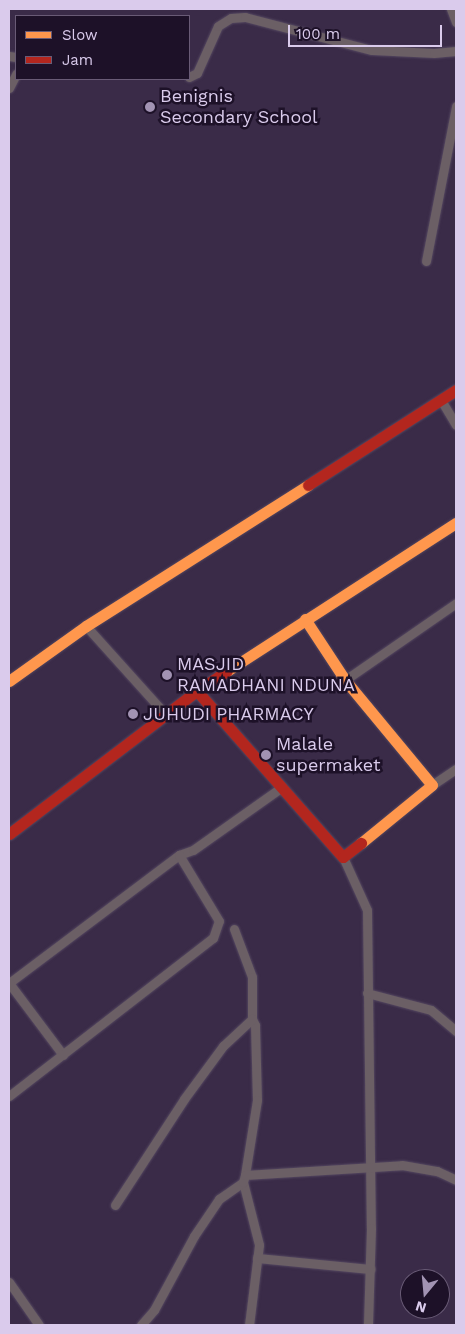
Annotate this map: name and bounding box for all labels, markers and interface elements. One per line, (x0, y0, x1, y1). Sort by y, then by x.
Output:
legend (15, 15, 190, 80)
scale bar (290, 15, 444, 47)
text: 100 m (296, 25, 340, 43)
text: Slow (62, 26, 98, 44)
text: Jam (62, 51, 93, 69)
place label: Benignis Secondary School (160, 86, 318, 128)
marker: Benignis Secondary School (144, 101, 156, 113)
place label: MASJID RAMADHANI NDUNA (177, 654, 355, 696)
marker: MASJID RAMADHANI NDUNA (161, 669, 173, 681)
place label: JUHUDI PHARMACY (143, 703, 314, 725)
marker: JUHUDI PHARMACY (127, 708, 139, 720)
place label: Malale supermaket (276, 734, 380, 776)
marker: Malale supermaket (260, 749, 272, 761)
north arrow (400, 1269, 450, 1319)
text: N (414, 1298, 428, 1317)

